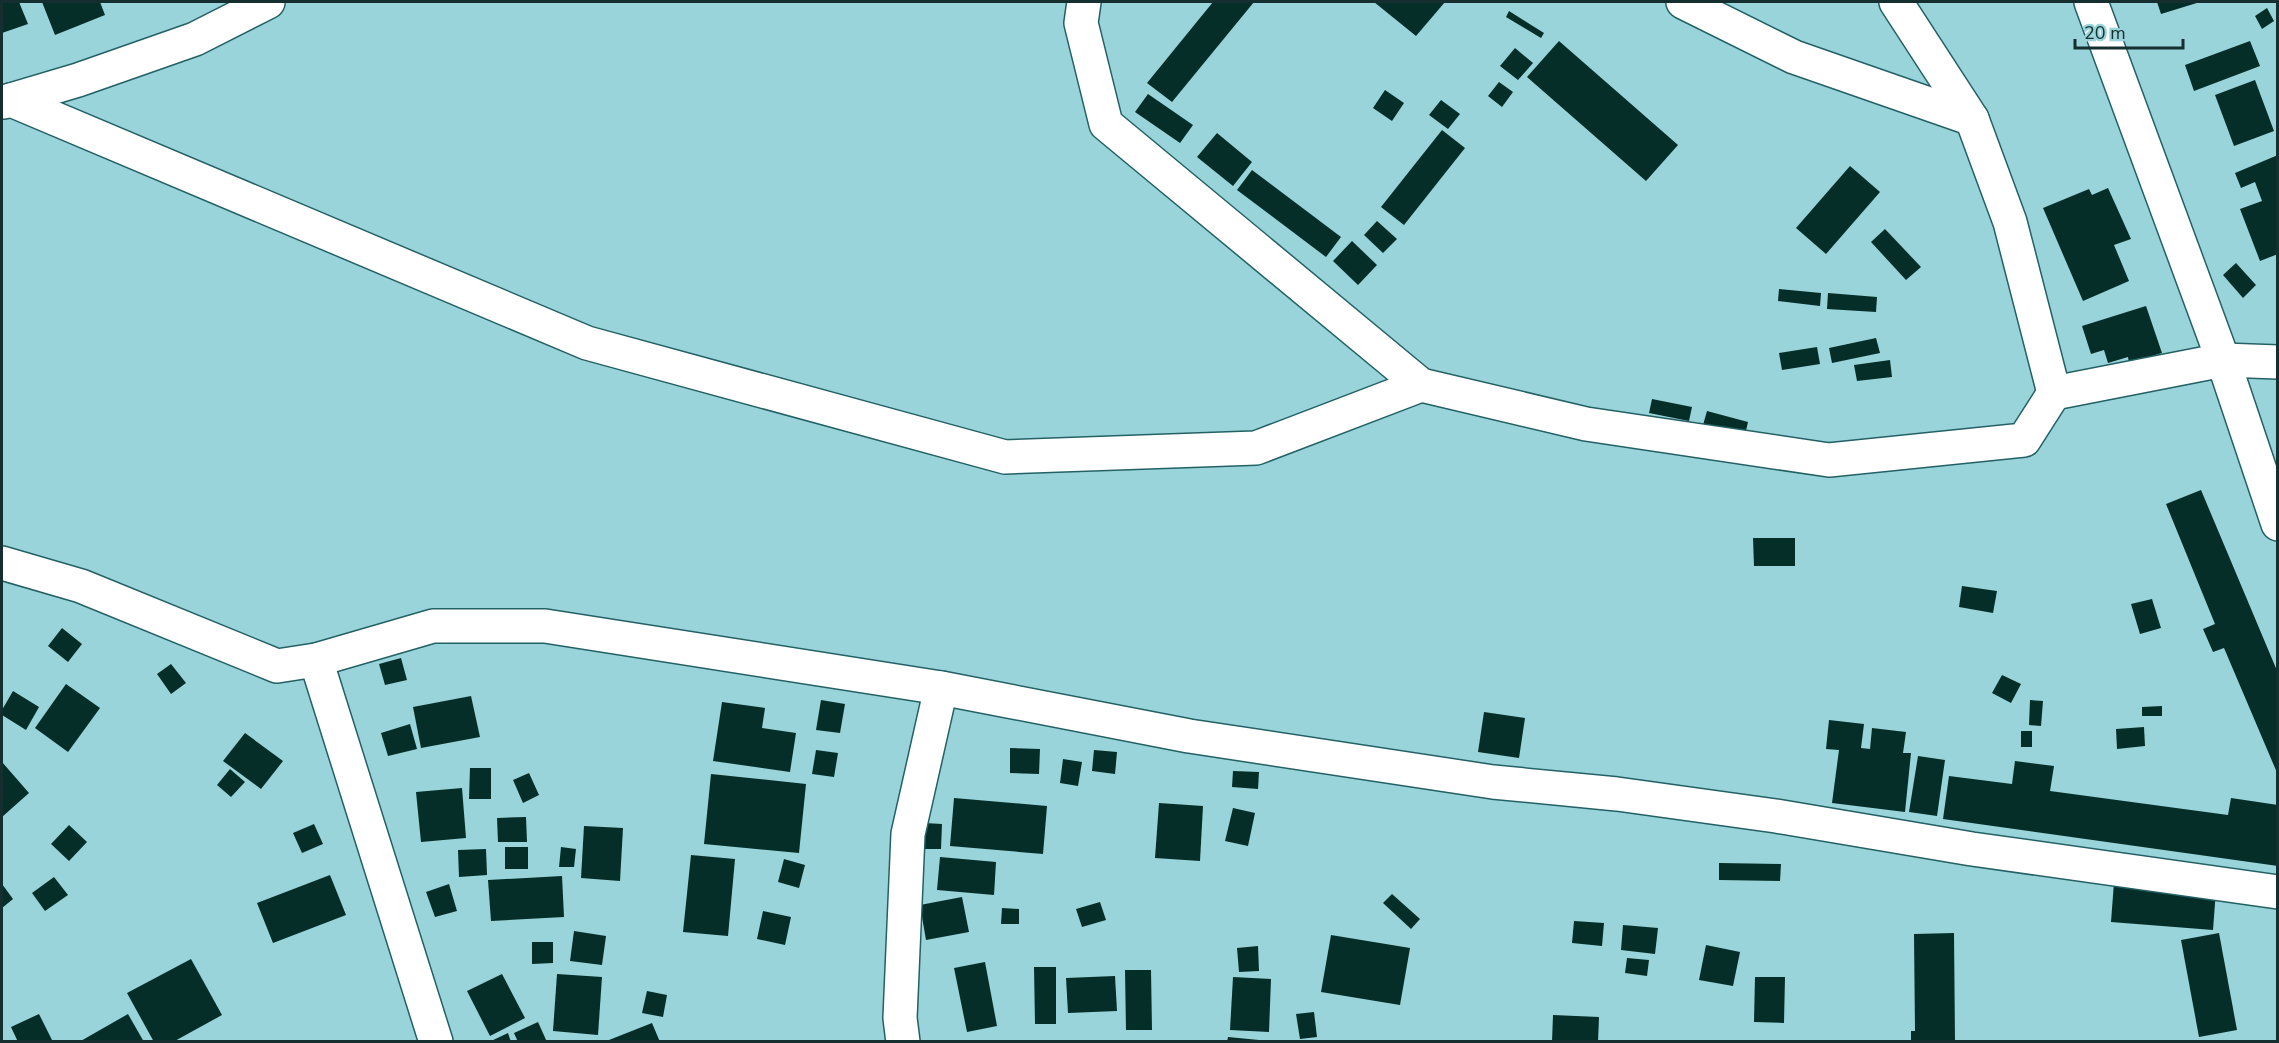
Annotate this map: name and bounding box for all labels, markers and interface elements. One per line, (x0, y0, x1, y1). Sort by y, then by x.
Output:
scale bar (2075, 12, 2183, 50)
text: 20 m (2084, 21, 2126, 45)

